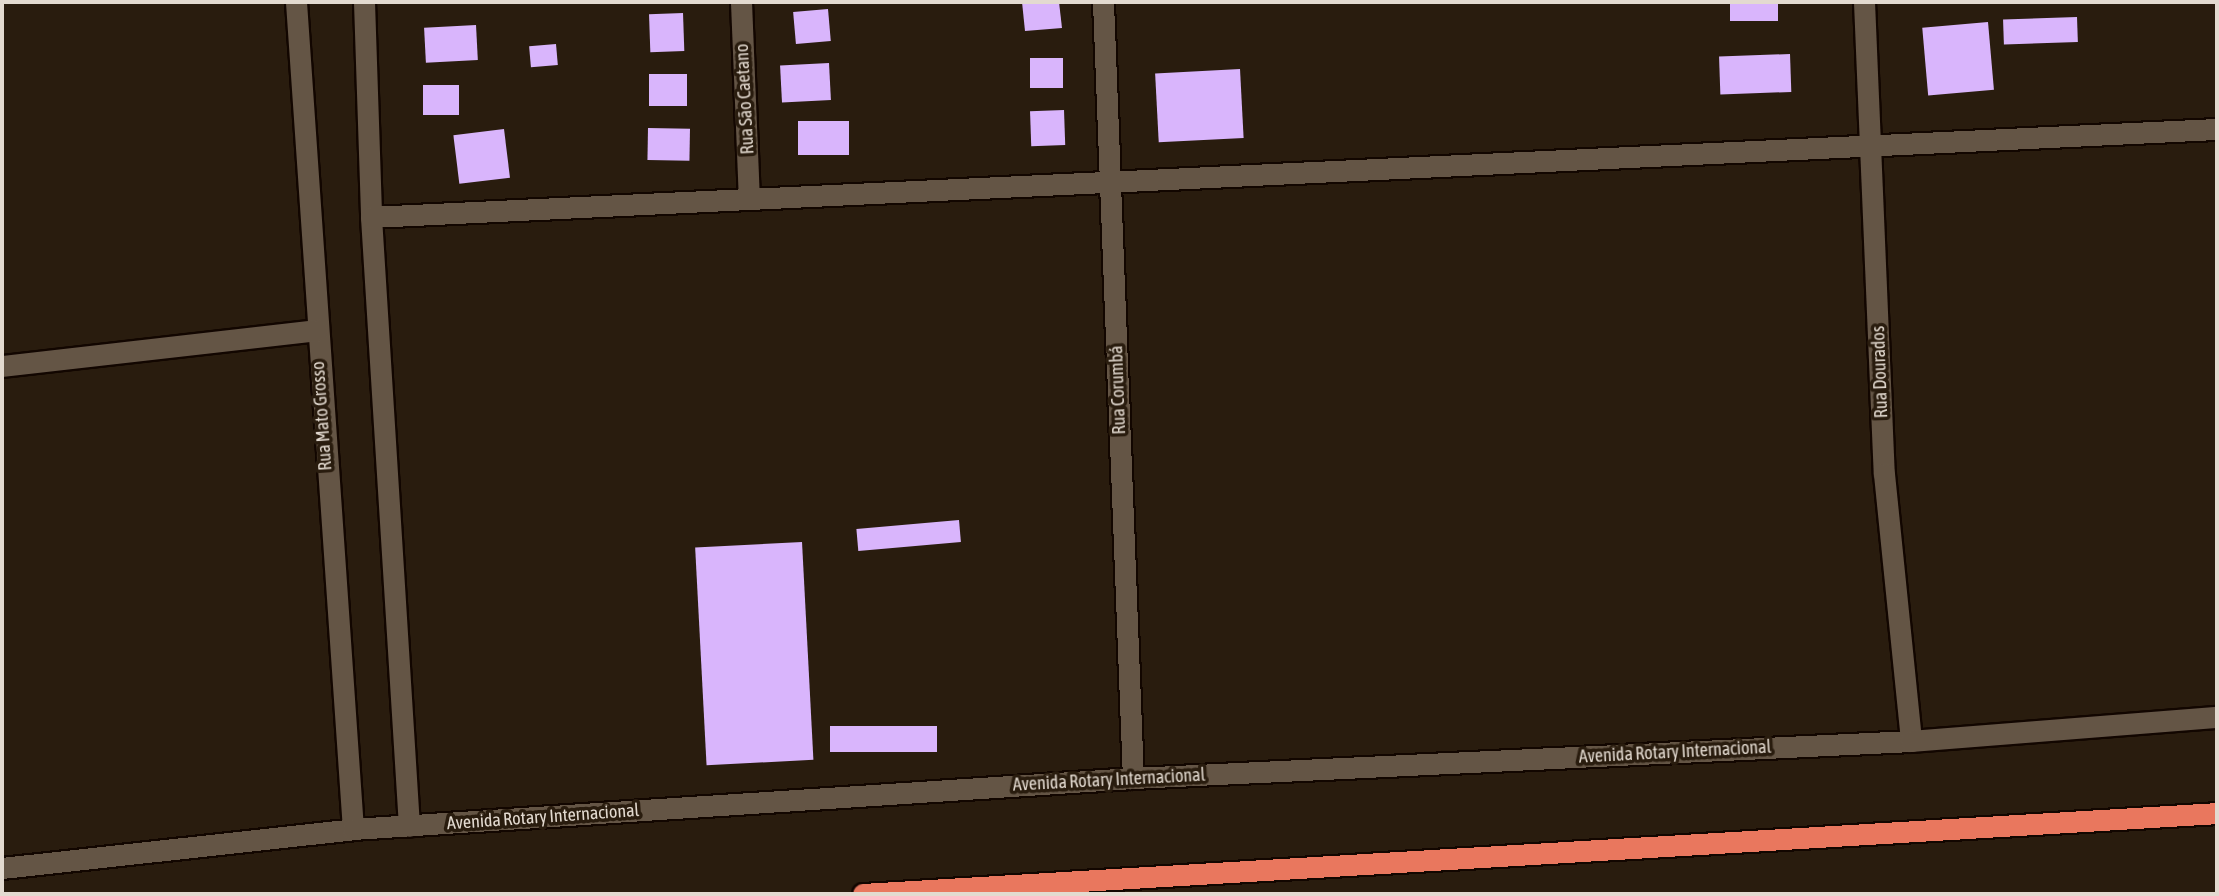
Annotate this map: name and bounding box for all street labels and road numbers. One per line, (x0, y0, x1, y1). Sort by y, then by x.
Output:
street label: Rua São Caetano (731, 43, 759, 155)
street label: Rua Dourados (1868, 325, 1892, 419)
street label: Rua Corumbá (1106, 345, 1130, 435)
street label: Rua Mato Grosso (307, 361, 337, 471)
street label: Avenida Rotary Internacional (1578, 736, 1772, 768)
street label: Avenida Rotary Internacional (1012, 764, 1206, 796)
street label: Avenida Rotary Internacional (446, 800, 640, 834)

